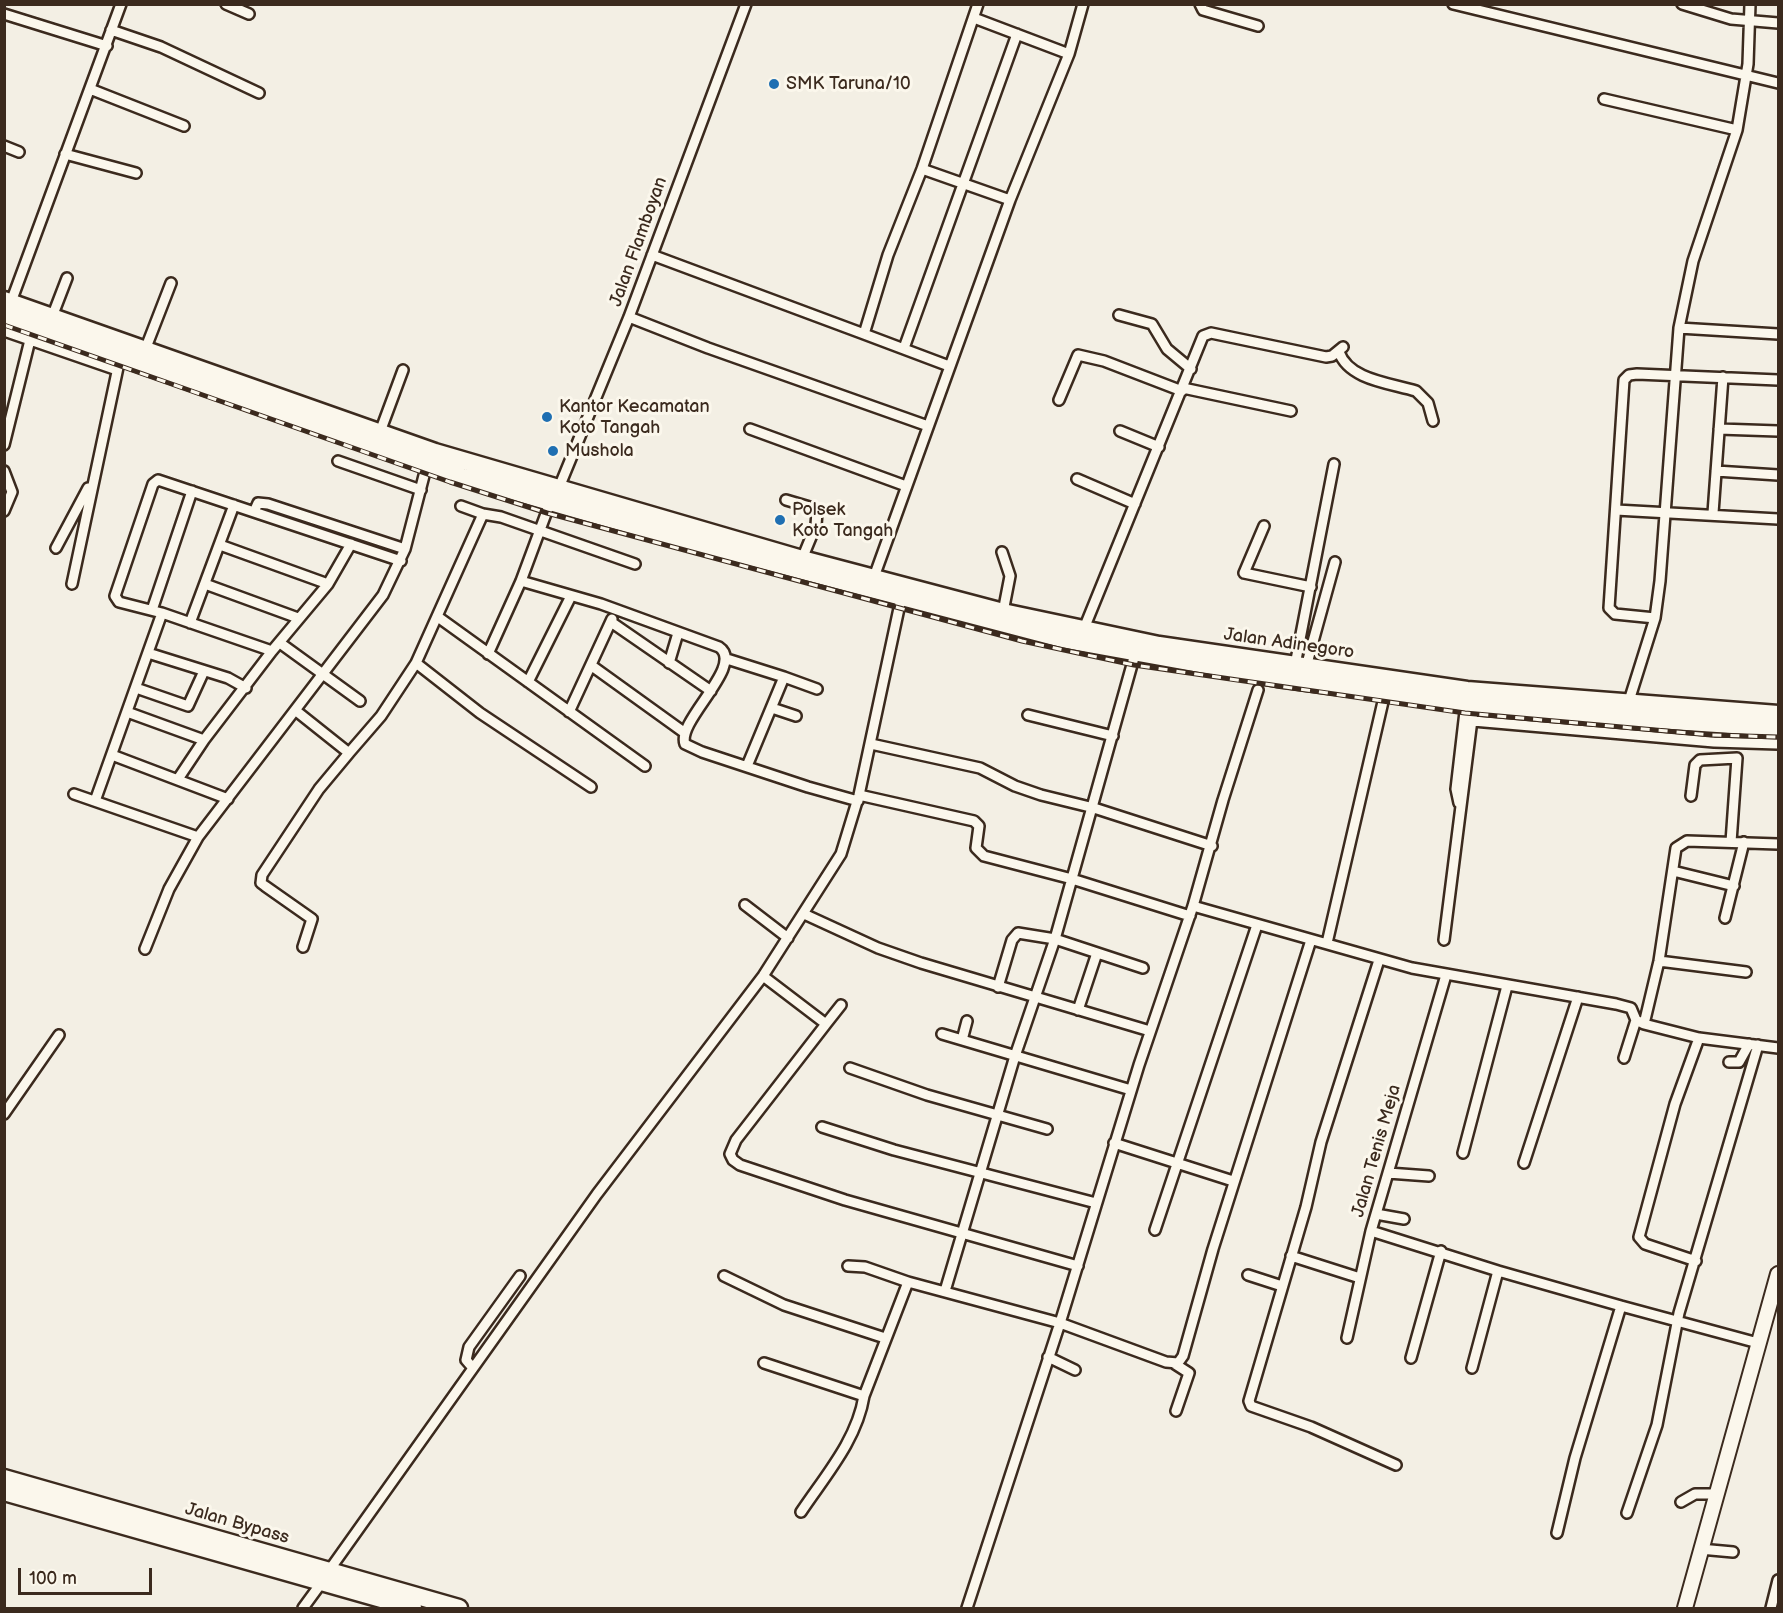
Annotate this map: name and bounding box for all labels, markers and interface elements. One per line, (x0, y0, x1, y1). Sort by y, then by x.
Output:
place label: SMK Taruna/10 (786, 73, 911, 95)
marker: SMK Taruna/10 (767, 77, 781, 91)
street label: Jalan Flamboyan (606, 174, 672, 310)
place label: Kantor Kecamatan Koto Tangah (559, 396, 710, 438)
marker: Kantor Kecamatan Koto Tangah (540, 410, 554, 424)
place label: Mushola (565, 440, 634, 462)
marker: Mushola (546, 444, 560, 458)
place label: Polsek Koto Tangah (792, 499, 893, 542)
marker: Polsek Koto Tangah (773, 513, 787, 527)
street label: Jalan Adinegoro (1222, 624, 1356, 664)
street label: Jalan Tenis Meja (1348, 1082, 1406, 1220)
street label: Jalan Bypass (182, 1499, 292, 1549)
scale bar (21, 1556, 154, 1594)
text: 100 m (29, 1568, 77, 1589)

